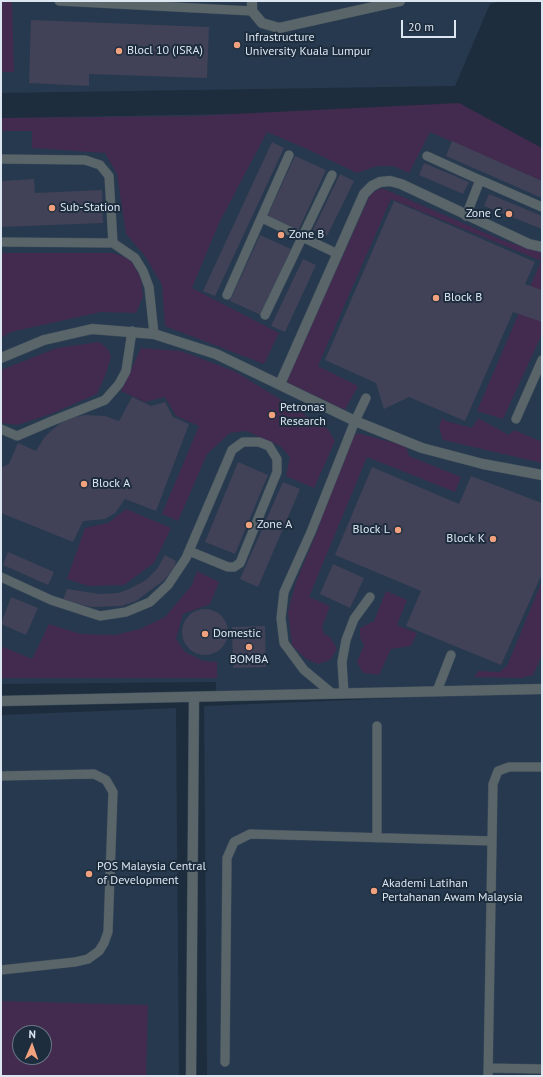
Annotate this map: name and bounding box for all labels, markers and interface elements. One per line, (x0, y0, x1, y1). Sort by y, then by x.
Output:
scale bar (403, 12, 458, 38)
text: 20 m (408, 19, 434, 34)
place label: Infrastructure University Kuala Lumpur (245, 31, 371, 59)
marker: Infrastructure University Kuala Lumpur (232, 40, 242, 50)
place label: Blocl 10 (ISRA) (127, 44, 203, 58)
marker: Blocl 10 (ISRA) (114, 46, 124, 56)
place label: Sub-Station (60, 201, 120, 215)
marker: Sub-Station (47, 203, 57, 213)
place label: Zone C (466, 207, 501, 221)
marker: Zone C (504, 209, 514, 219)
place label: Zone B (289, 228, 324, 242)
marker: Zone B (276, 230, 286, 240)
place label: Block B (444, 291, 482, 305)
marker: Block B (431, 293, 441, 303)
place label: Petronas Research (280, 401, 326, 429)
marker: Petronas Research (267, 410, 277, 420)
place label: Block A (92, 477, 130, 491)
marker: Block A (79, 479, 89, 489)
place label: Zone A (257, 518, 292, 532)
marker: Zone A (244, 520, 254, 530)
place label: Block L (352, 523, 390, 537)
marker: Block L (393, 525, 403, 535)
place label: Block K (446, 532, 485, 546)
marker: Block K (488, 534, 498, 544)
place label: Domestic (213, 627, 261, 641)
marker: Domestic (200, 629, 210, 639)
marker: BOMBA (244, 642, 254, 652)
place label: BOMBA (230, 653, 268, 667)
place label: POS Malaysia Central of Development (97, 860, 206, 888)
marker: POS Malaysia Central of Development (84, 869, 94, 879)
place label: Akademi Latihan Pertahanan Awam Malaysia (382, 877, 523, 905)
marker: Akademi Latihan Pertahanan Awam Malaysia (369, 886, 379, 896)
north arrow (12, 1025, 52, 1065)
text: N (29, 1027, 36, 1041)

